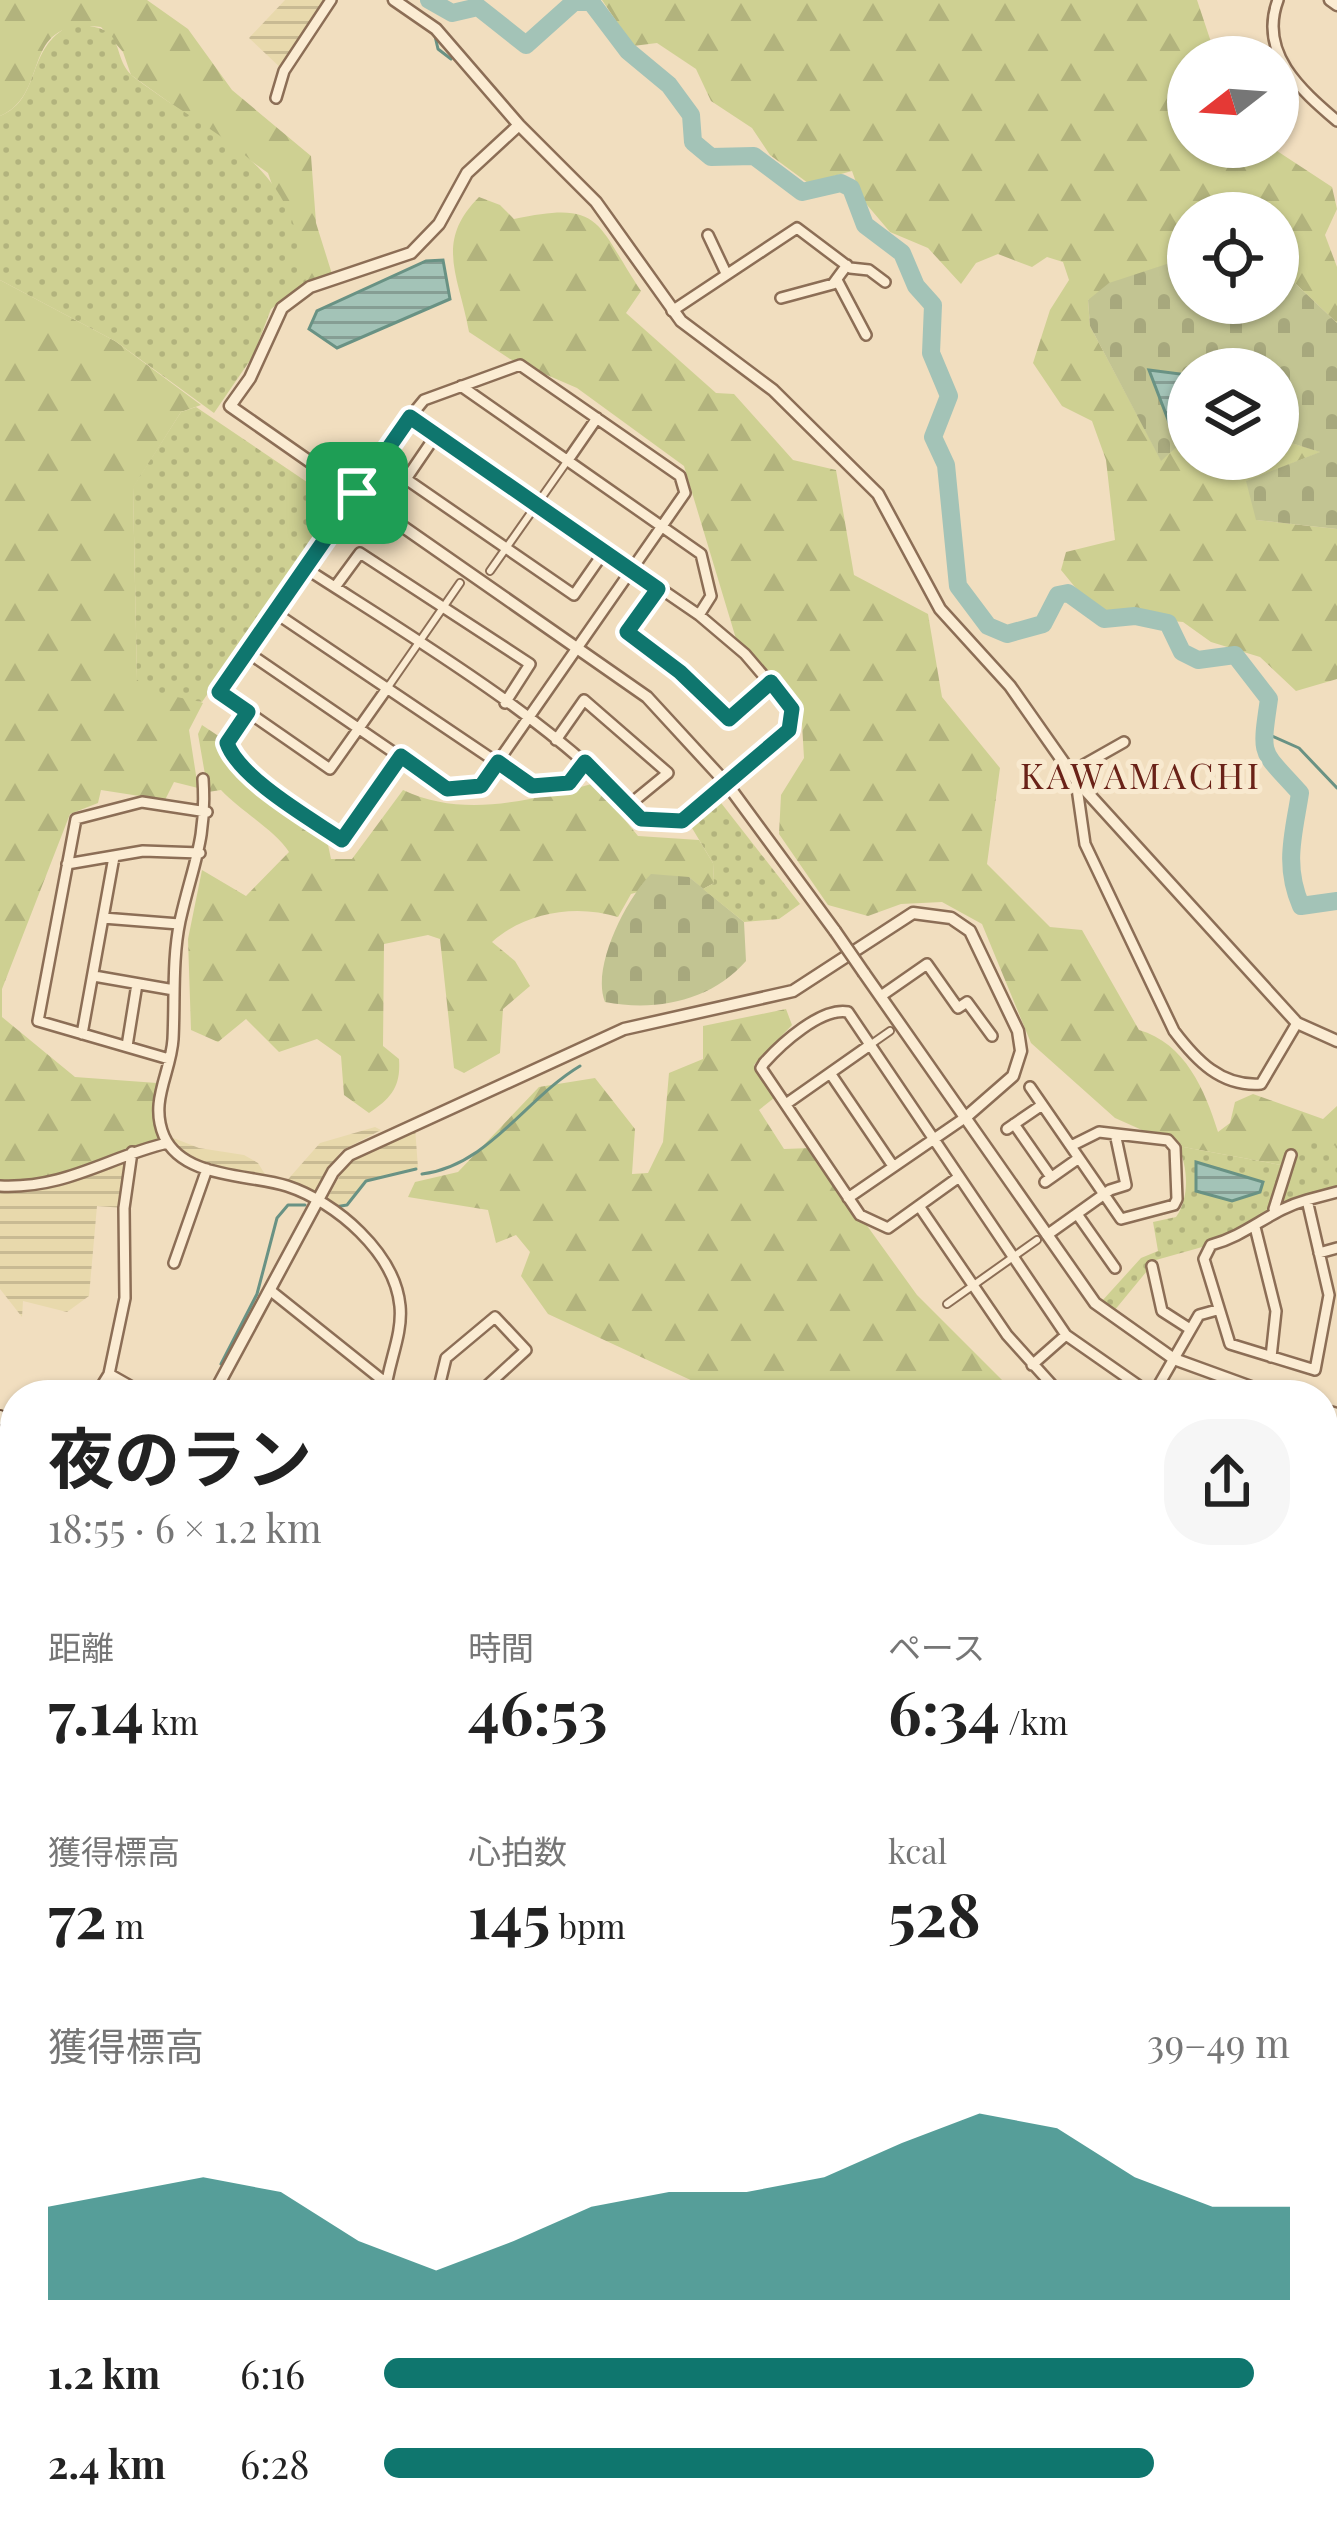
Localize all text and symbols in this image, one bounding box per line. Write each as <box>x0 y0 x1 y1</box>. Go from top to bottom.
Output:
north arrow <box>1167 36 1299 168</box>
map controls <box>1167 36 1299 480</box>
button: locate <box>1167 192 1299 324</box>
button: layers <box>1167 348 1299 480</box>
pin <box>306 442 408 544</box>
icon: arrive <box>324 460 390 526</box>
district label: KAWAMACHI <box>1020 750 1262 798</box>
text: 夜のラン <box>48 1412 312 1500</box>
button: share <box>1164 1419 1290 1545</box>
text: 18:55 · 6 × 1.2 km <box>48 1501 322 1553</box>
text: 距離 <box>48 1624 114 1668</box>
text: 時間 <box>468 1624 534 1668</box>
text: ペース <box>888 1624 985 1668</box>
text: 7.14 <box>48 1670 144 1750</box>
text: 46:53 <box>468 1670 608 1750</box>
text: 6:34 <box>888 1670 1000 1750</box>
text: km <box>144 1699 199 1743</box>
text: /km <box>1000 1699 1068 1743</box>
text: 獲得標高 <box>48 1828 180 1872</box>
text: 心拍数 <box>468 1828 567 1872</box>
text: kcal <box>888 1828 947 1872</box>
text: 528 <box>888 1872 981 1952</box>
text: 72 <box>48 1874 107 1954</box>
text: 145 <box>468 1874 550 1954</box>
text: m <box>107 1903 144 1947</box>
text: bpm <box>550 1903 625 1947</box>
text: 39–49 m <box>1147 2016 1290 2068</box>
text: 獲得標高 <box>48 2019 204 2071</box>
text: 1.2 km <box>48 2347 160 2399</box>
text: 6:16 <box>240 2347 305 2399</box>
text: 2.4 km <box>48 2437 166 2489</box>
text: 6:28 <box>240 2437 310 2489</box>

